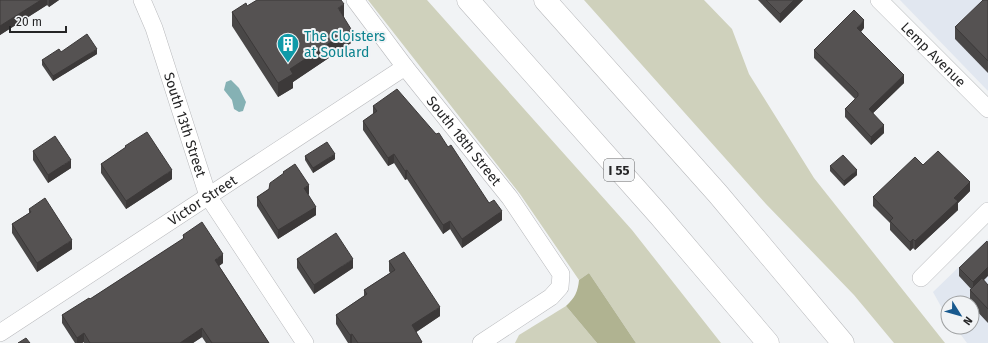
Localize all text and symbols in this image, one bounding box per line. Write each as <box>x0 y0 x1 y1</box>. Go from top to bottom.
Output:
scale bar <box>10 8 66 34</box>
text: 20 m <box>16 15 42 29</box>
street label: Lemp Avenue <box>897 19 969 91</box>
place label: The Cloisters at Soulard <box>304 28 386 61</box>
building icon: The Cloisters at Soulard <box>275 31 301 64</box>
street label: South 13th Street <box>160 70 210 180</box>
street label: South 18th Street <box>423 93 505 190</box>
road number: I 55 <box>604 159 634 181</box>
street label: Victor Street <box>165 171 241 229</box>
north arrow <box>940 295 980 335</box>
text: N <box>960 314 975 328</box>

